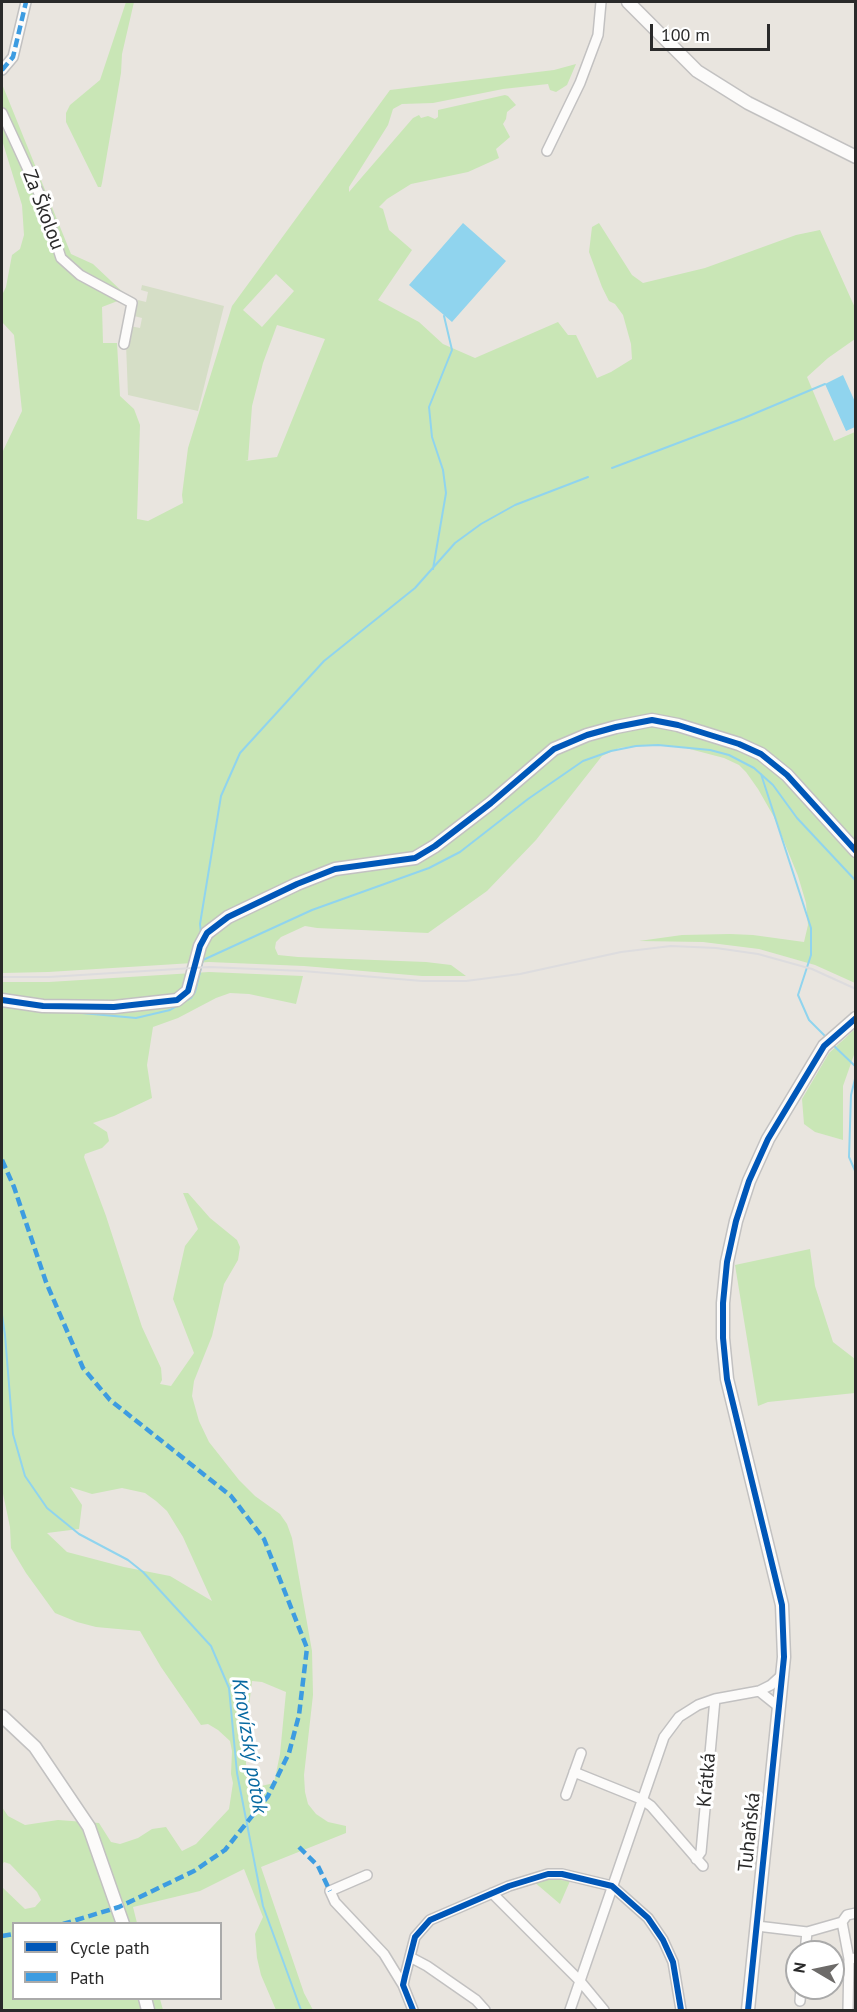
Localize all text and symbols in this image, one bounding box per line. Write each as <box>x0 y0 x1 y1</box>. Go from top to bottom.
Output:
scale bar <box>653 12 773 50</box>
text: 100 m <box>661 23 710 46</box>
street label: Za Školou <box>17 167 69 253</box>
water label: Knovízský potok <box>226 1677 272 1815</box>
street label: Krátká <box>693 1752 721 1808</box>
street label: Tuhaňská <box>734 1791 766 1873</box>
legend <box>12 1922 222 2000</box>
text: Cycle path <box>70 1936 150 1959</box>
north arrow <box>785 1940 845 2000</box>
text: N <box>788 1961 810 1974</box>
text: Path <box>70 1966 104 1989</box>

